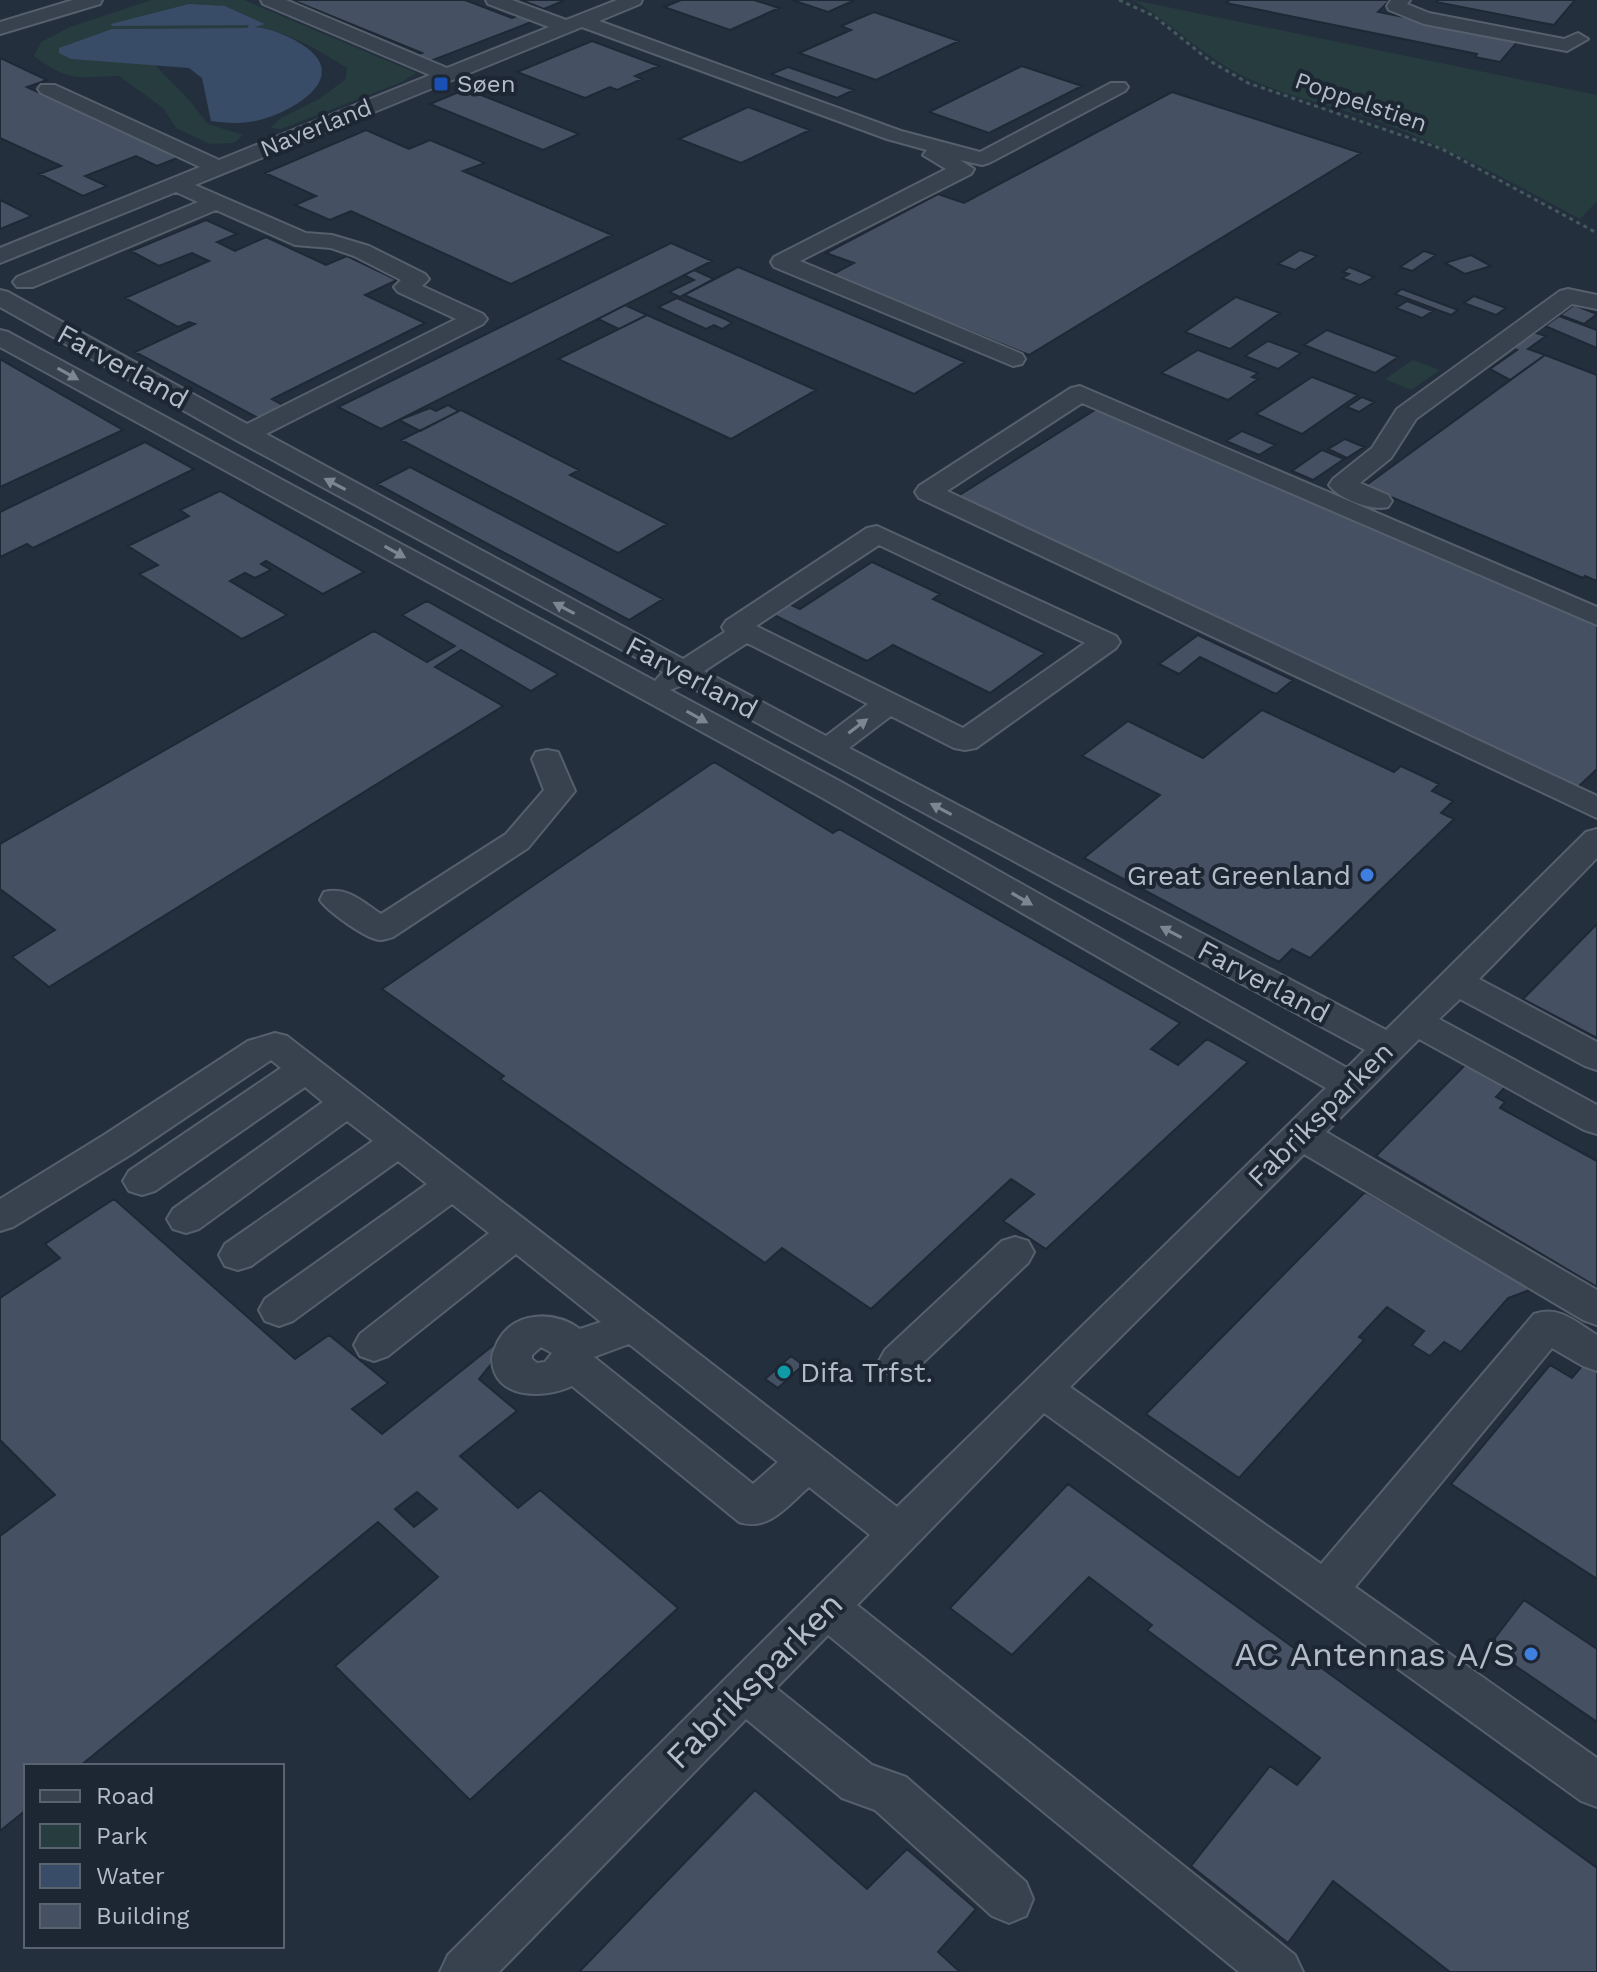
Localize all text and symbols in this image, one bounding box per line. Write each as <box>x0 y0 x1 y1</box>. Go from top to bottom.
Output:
street label: Poppelstien <box>1291 66 1431 138</box>
place label: Søen <box>457 70 516 98</box>
marker: Søen <box>432 75 450 93</box>
street label: Naverland <box>256 93 376 163</box>
street label: Farverland <box>52 317 194 416</box>
one-way arrow <box>57 367 80 381</box>
one-way arrow <box>324 477 346 491</box>
one-way arrow <box>384 545 406 559</box>
one-way arrow <box>552 601 575 614</box>
street label: Farverland <box>620 629 763 726</box>
one-way arrow <box>686 710 708 724</box>
one-way arrow <box>848 719 869 735</box>
one-way arrow <box>930 803 952 817</box>
place label: Great Greenland <box>1127 859 1351 892</box>
marker: Great Greenland <box>1358 866 1376 884</box>
one-way arrow <box>1010 892 1033 906</box>
one-way arrow <box>1159 925 1182 938</box>
street label: Farverland <box>1192 933 1335 1030</box>
street label: Fabriksparken <box>1241 1035 1400 1194</box>
place label: Difa Trfst. <box>800 1356 933 1389</box>
marker: Difa Trfst. <box>775 1363 793 1381</box>
street label: Fabriksparken <box>657 1583 851 1777</box>
place label: AC Antennas A/S <box>1234 1634 1515 1674</box>
marker: AC Antennas A/S <box>1522 1645 1540 1663</box>
legend <box>24 1764 284 1948</box>
text: Road <box>96 1782 155 1810</box>
text: Park <box>96 1822 148 1850</box>
text: Water <box>96 1862 165 1890</box>
text: Building <box>96 1902 189 1930</box>

